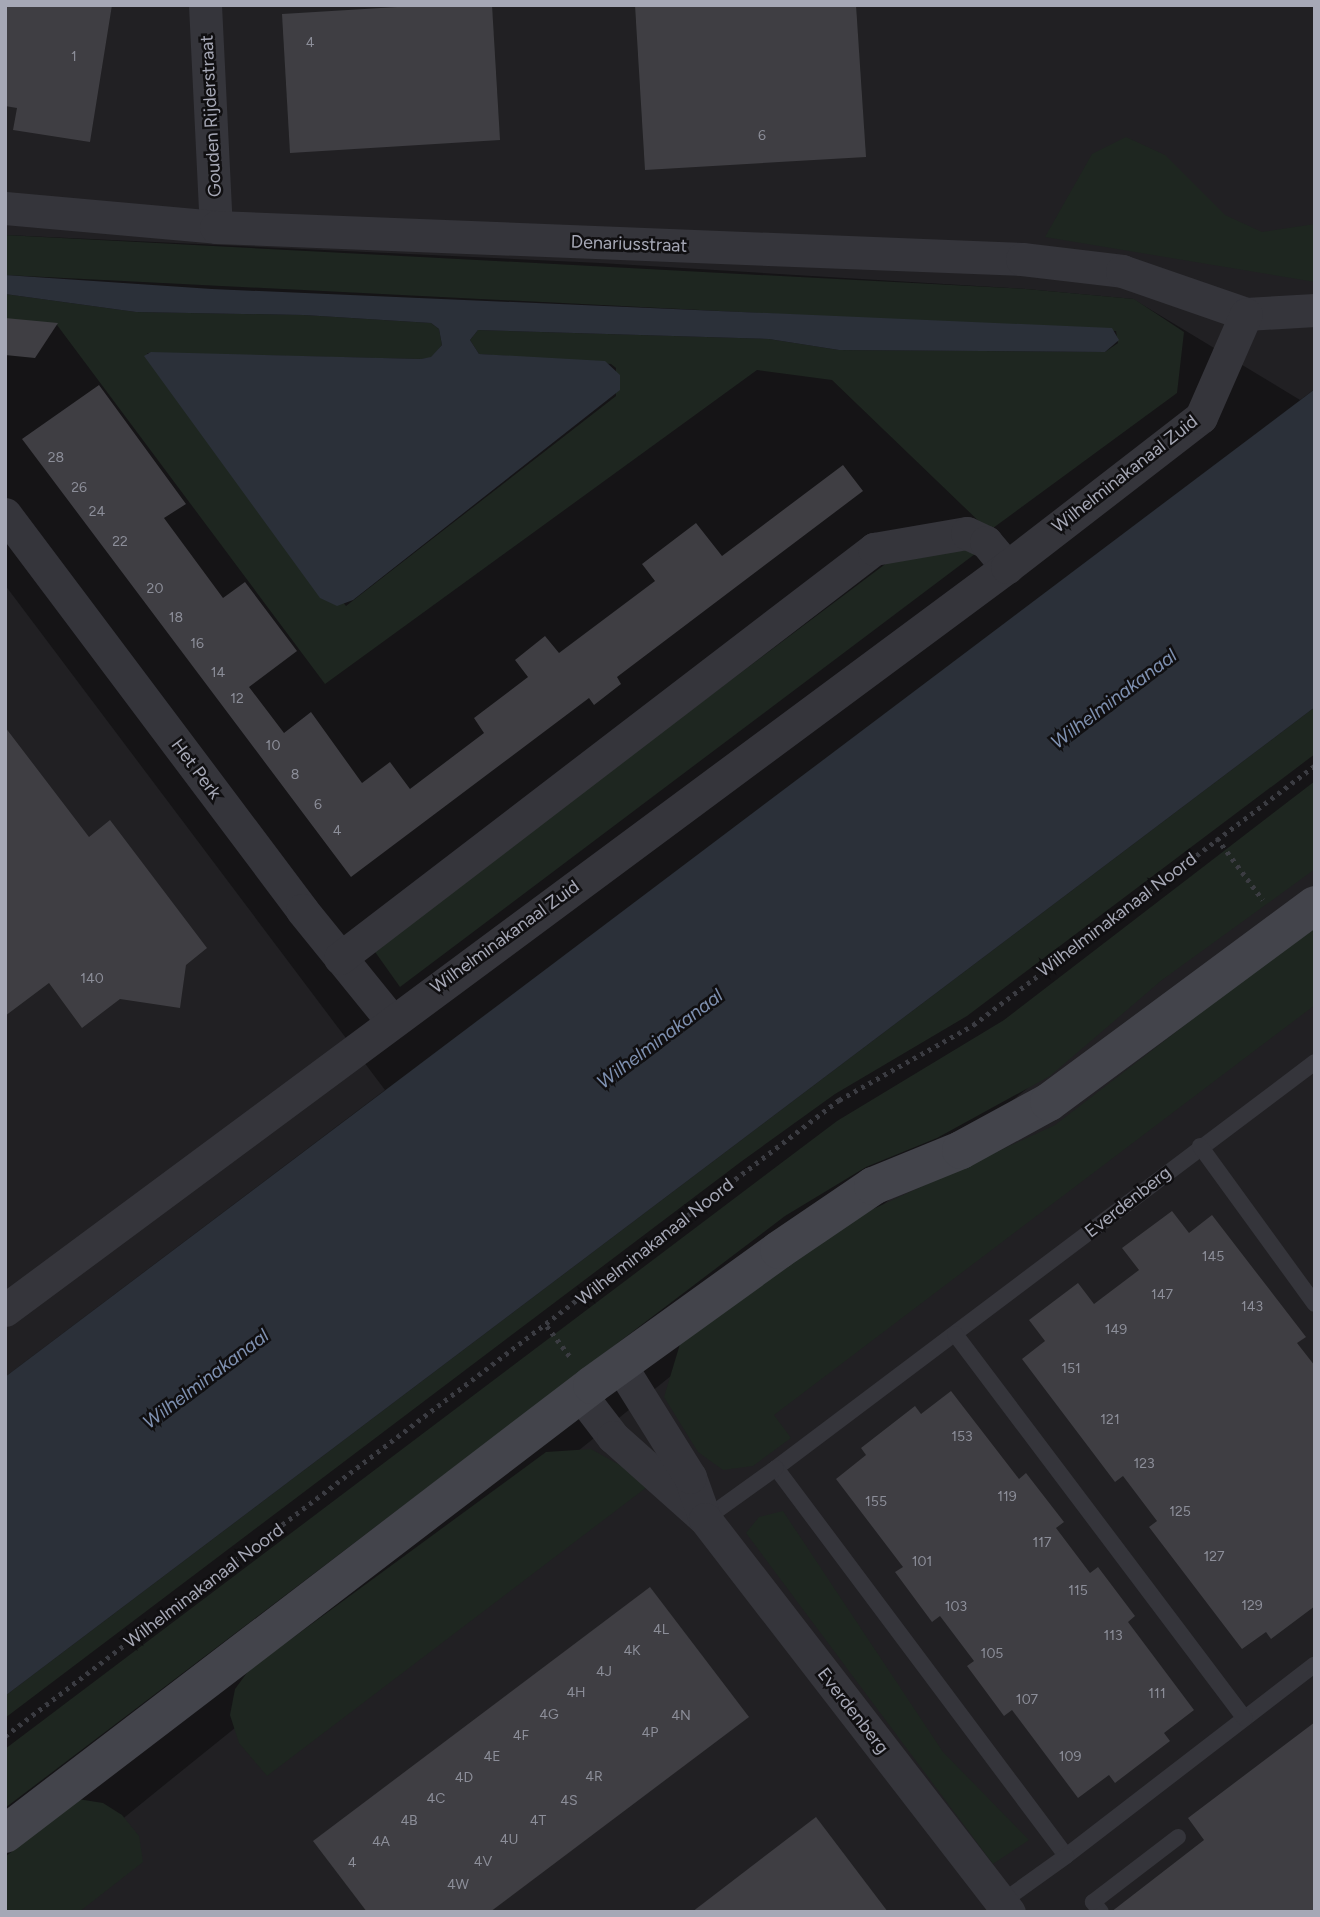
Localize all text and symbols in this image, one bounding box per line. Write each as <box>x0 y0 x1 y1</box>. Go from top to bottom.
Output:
street label: Gouden Rijderstraat <box>196 34 226 198</box>
house number: 4 <box>306 35 314 51</box>
house number: 1 <box>71 49 77 65</box>
house number: 6 <box>758 128 766 144</box>
street label: Denariusstraat <box>570 231 688 257</box>
street label: Wilhelminakanaal Zuid <box>1048 410 1202 538</box>
house number: 28 <box>48 450 64 466</box>
house number: 26 <box>71 480 87 496</box>
house number: 24 <box>89 504 105 520</box>
house number: 22 <box>112 534 128 550</box>
house number: 20 <box>147 581 163 597</box>
house number: 18 <box>169 610 183 626</box>
house number: 16 <box>190 636 204 652</box>
water label: Wilhelminakanaal <box>1047 644 1181 754</box>
house number: 14 <box>211 665 225 681</box>
house number: 12 <box>230 691 244 707</box>
street label: Het Perk <box>166 735 226 803</box>
house number: 10 <box>266 738 280 754</box>
house number: 8 <box>291 767 299 783</box>
house number: 6 <box>314 797 322 813</box>
house number: 4 <box>333 823 341 839</box>
street label: Wilhelminakanaal Noord <box>1033 848 1201 982</box>
street label: Wilhelminakanaal Zuid <box>426 876 584 998</box>
house number: 140 <box>80 971 104 987</box>
water label: Wilhelminakanaal <box>593 984 727 1094</box>
street label: Everdenberg <box>1081 1162 1175 1242</box>
street label: Wilhelminakanaal Noord <box>572 1174 738 1310</box>
house number: 145 <box>1202 1249 1224 1265</box>
house number: 147 <box>1151 1287 1173 1303</box>
house number: 143 <box>1241 1299 1263 1315</box>
house number: 149 <box>1105 1322 1127 1338</box>
water label: Wilhelminakanaal <box>139 1324 273 1434</box>
house number: 151 <box>1061 1361 1081 1377</box>
house number: 121 <box>1100 1412 1120 1428</box>
house number: 153 <box>951 1429 973 1445</box>
house number: 123 <box>1133 1456 1155 1472</box>
house number: 119 <box>997 1489 1017 1505</box>
house number: 155 <box>865 1494 887 1510</box>
house number: 125 <box>1169 1504 1191 1520</box>
street label: Wilhelminakanaal Noord <box>120 1519 288 1653</box>
house number: 117 <box>1032 1535 1052 1551</box>
house number: 127 <box>1203 1549 1225 1565</box>
house number: 101 <box>912 1554 932 1570</box>
house number: 115 <box>1068 1583 1088 1599</box>
house number: 129 <box>1241 1598 1263 1614</box>
house number: 103 <box>945 1599 967 1615</box>
house number: 4L <box>653 1622 669 1638</box>
house number: 113 <box>1103 1628 1123 1644</box>
house number: 4K <box>623 1643 641 1659</box>
house number: 105 <box>981 1646 1003 1662</box>
house number: 4J <box>596 1664 612 1680</box>
street label: Everdenberg <box>813 1664 893 1758</box>
house number: 4H <box>566 1685 586 1701</box>
house number: 111 <box>1148 1686 1166 1702</box>
house number: 107 <box>1016 1692 1038 1708</box>
house number: 4G <box>539 1707 559 1723</box>
house number: 4N <box>671 1708 691 1724</box>
house number: 4P <box>642 1725 658 1741</box>
house number: 4F <box>513 1728 529 1744</box>
house number: 4E <box>484 1749 500 1765</box>
house number: 109 <box>1059 1749 1081 1765</box>
house number: 4R <box>585 1769 603 1785</box>
house number: 4D <box>455 1770 473 1786</box>
house number: 4C <box>427 1791 445 1807</box>
house number: 4S <box>560 1793 578 1809</box>
house number: 4B <box>400 1813 418 1829</box>
house number: 4T <box>530 1813 546 1829</box>
house number: 4U <box>500 1832 518 1848</box>
house number: 4A <box>372 1834 390 1850</box>
house number: 4V <box>474 1854 492 1870</box>
house number: 4 <box>348 1855 356 1871</box>
house number: 4W <box>447 1877 469 1893</box>

